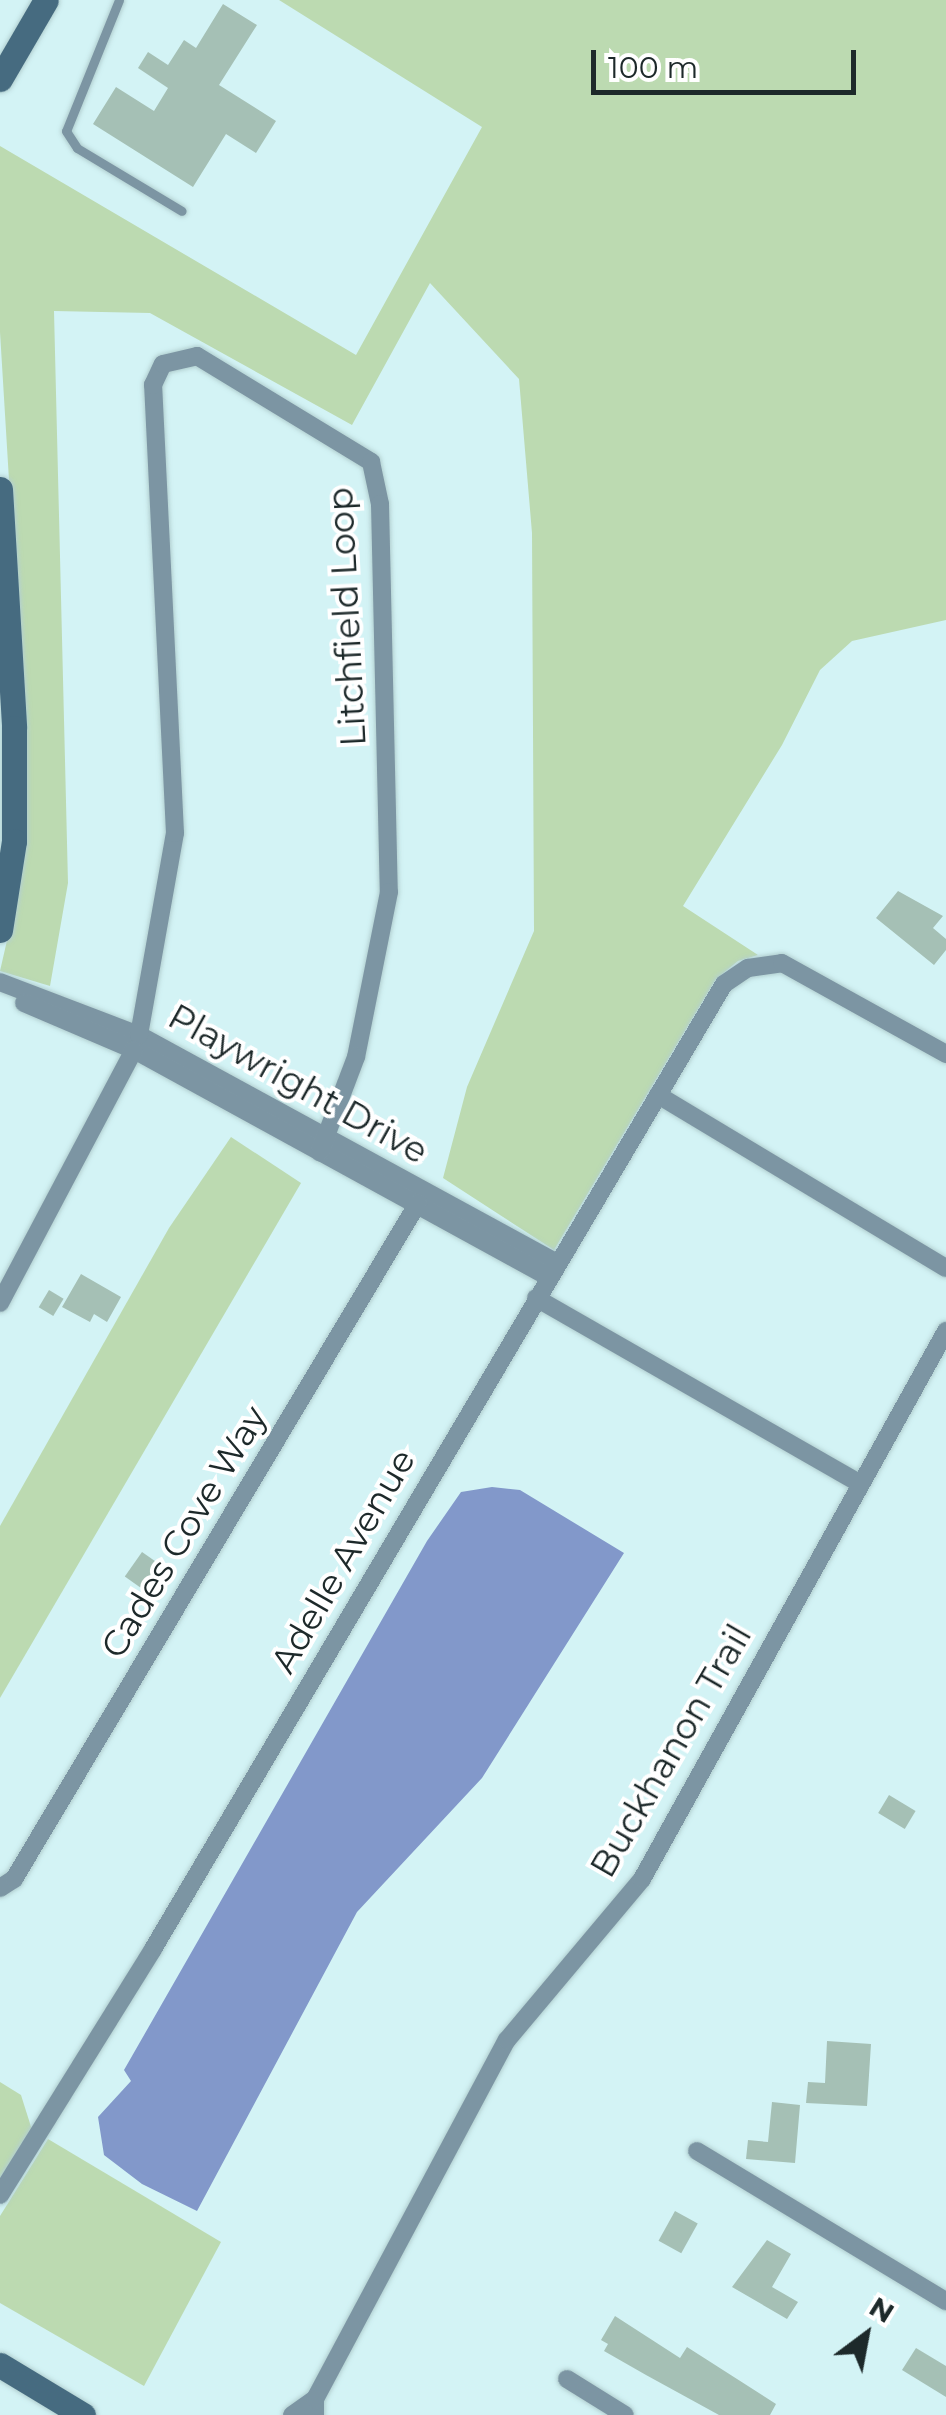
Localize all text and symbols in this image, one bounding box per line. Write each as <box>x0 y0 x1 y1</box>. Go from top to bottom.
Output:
scale bar <box>596 30 861 92</box>
text: 100 m <box>608 49 698 86</box>
street label: Litchfield Loop <box>319 487 375 747</box>
street label: Playwright Drive <box>161 995 435 1173</box>
street label: Cades Cove Way <box>92 1398 276 1666</box>
street label: Adelle Avenue <box>262 1442 424 1680</box>
street label: Buckhanon Trail <box>582 1617 760 1885</box>
north arrow <box>816 2285 916 2385</box>
text: N <box>863 2289 900 2330</box>

